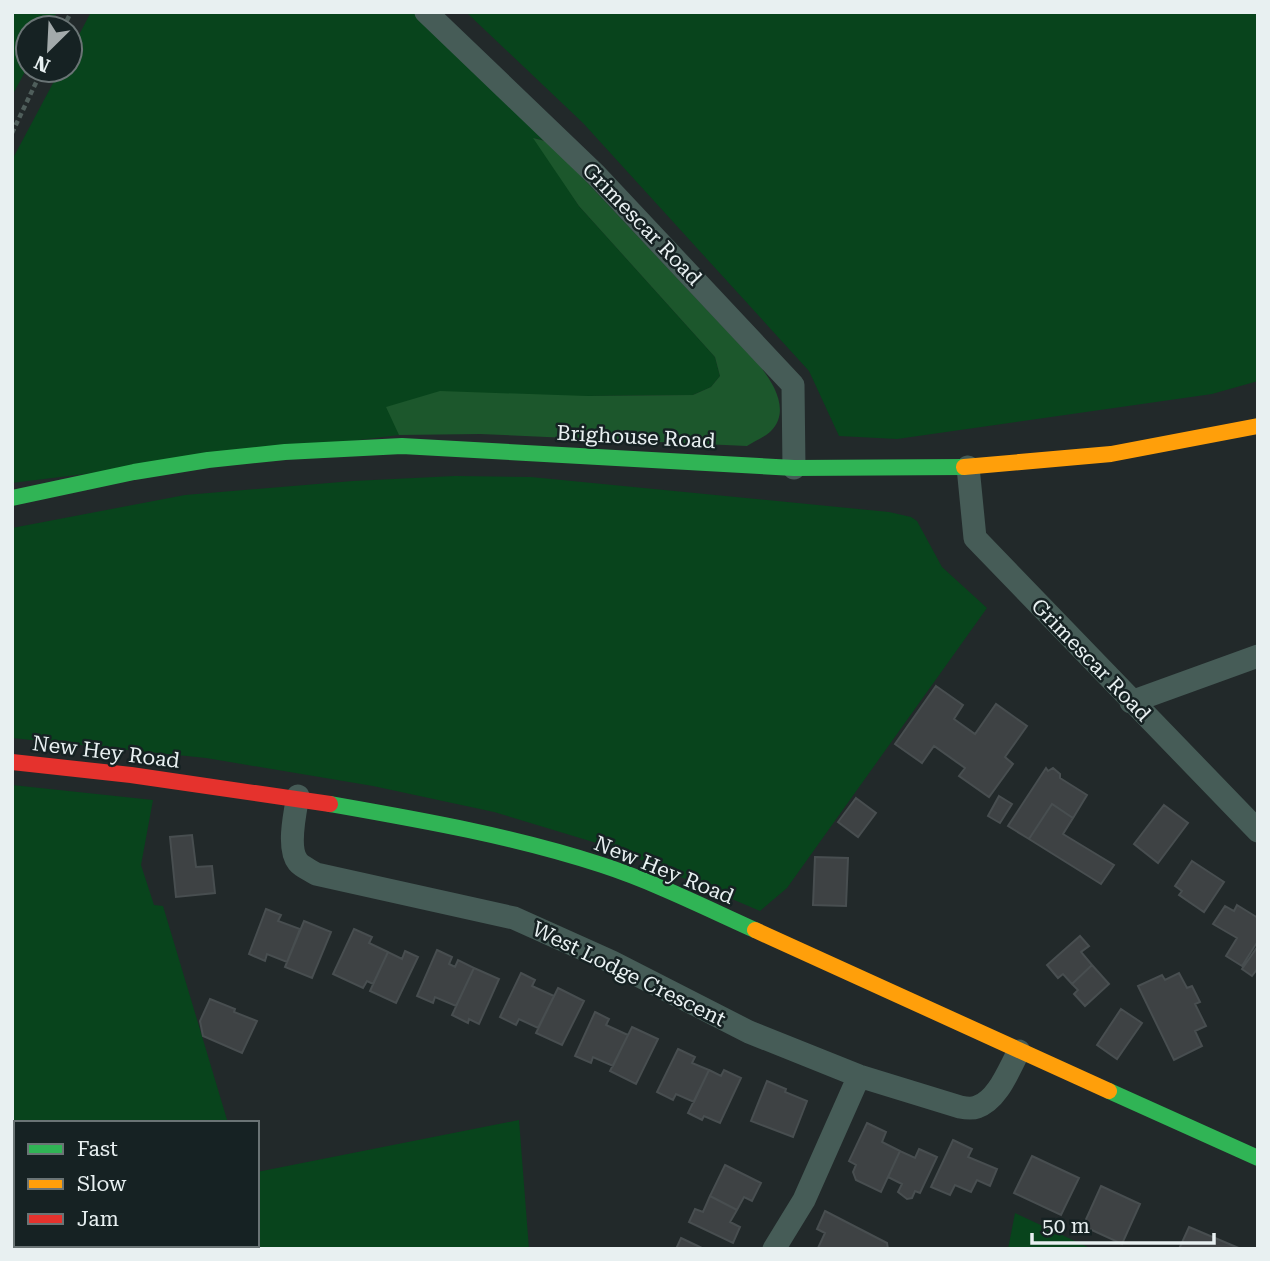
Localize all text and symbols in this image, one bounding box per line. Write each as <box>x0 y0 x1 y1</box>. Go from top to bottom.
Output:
north arrow <box>14 14 84 84</box>
text: N <box>31 50 54 78</box>
street label: Grimescar Road <box>577 158 707 291</box>
street label: Brighouse Road <box>556 421 717 453</box>
street label: Grimescar Road <box>1026 594 1156 727</box>
street label: New Hey Road <box>31 731 182 773</box>
street label: New Hey Road <box>591 831 738 909</box>
street label: West Lodge Crescent <box>528 917 730 1031</box>
legend <box>14 1121 259 1247</box>
text: Fast <box>77 1137 118 1161</box>
text: Slow <box>77 1172 127 1196</box>
scale bar <box>1032 1202 1214 1246</box>
text: Jam <box>77 1207 119 1231</box>
text: 50 m <box>1042 1214 1090 1238</box>

